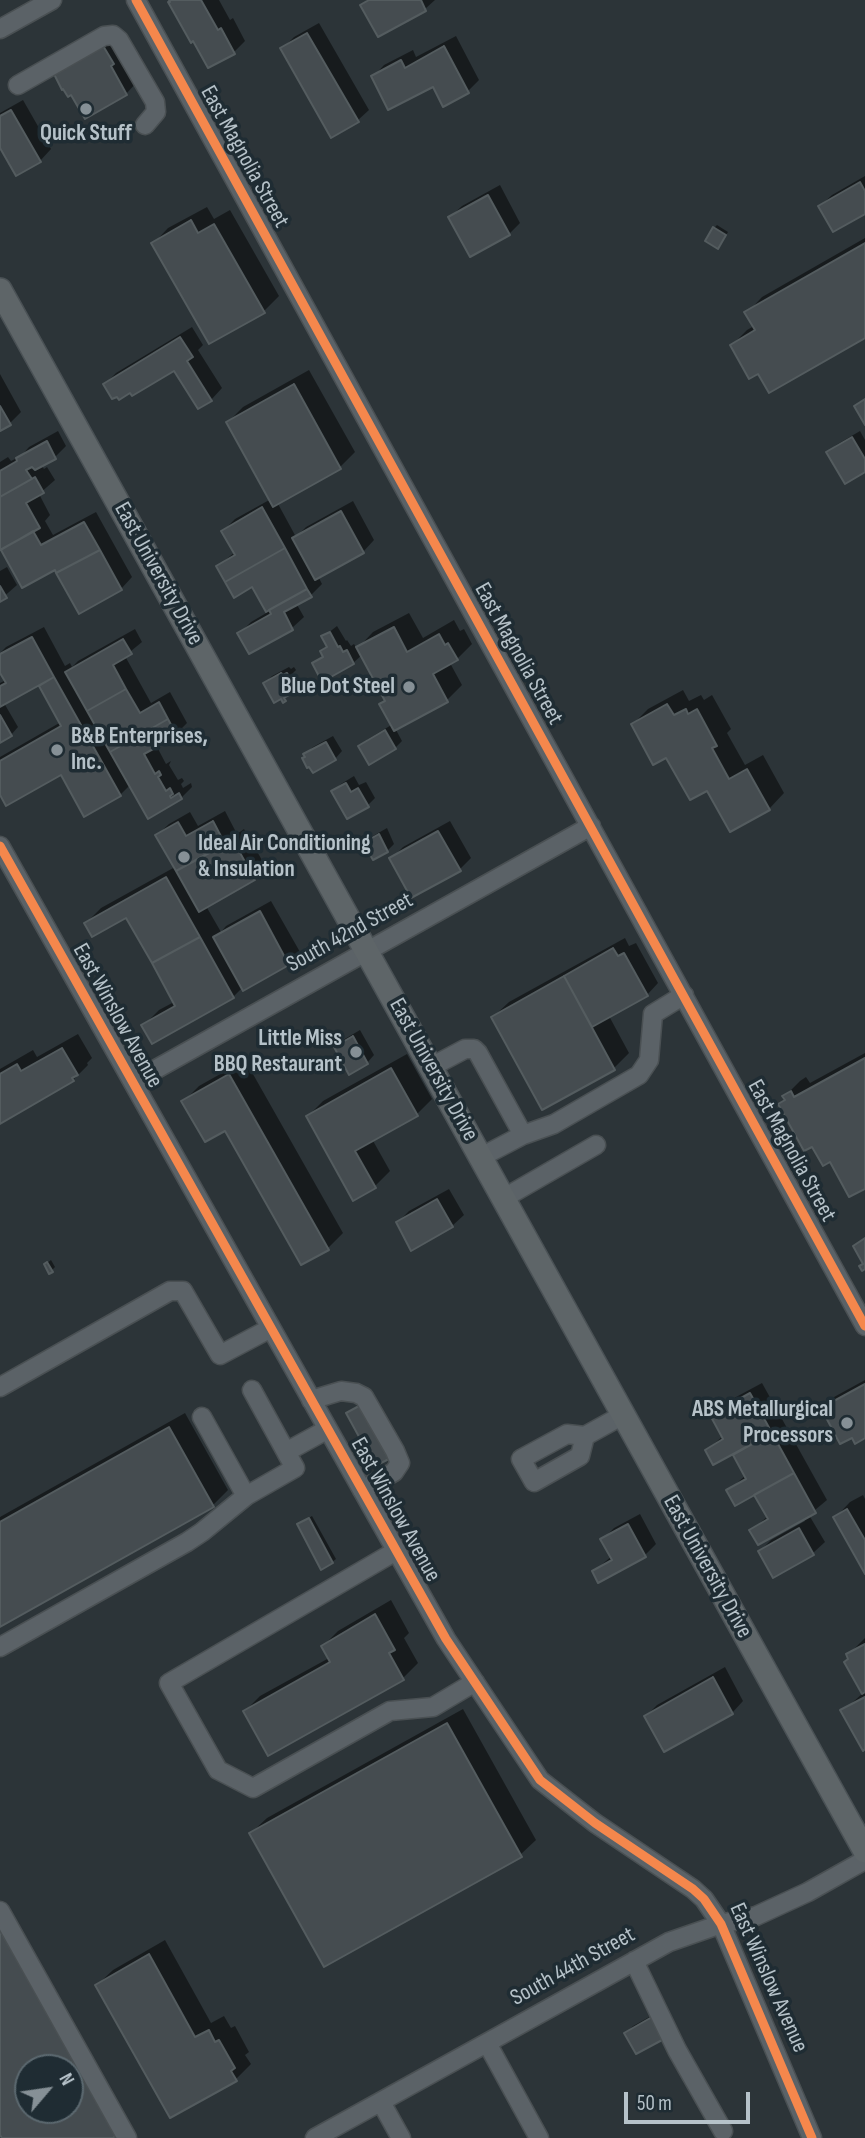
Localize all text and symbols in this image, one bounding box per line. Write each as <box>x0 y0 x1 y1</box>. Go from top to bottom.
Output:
street label: East Magnolia Street <box>194 81 294 233</box>
marker: Quick Stuff <box>78 101 94 117</box>
place label: Quick Stuff <box>40 120 132 148</box>
street label: East University Drive <box>107 498 209 650</box>
street label: East Magnolia Street <box>468 578 568 730</box>
place label: Blue Dot Steel <box>281 673 395 701</box>
marker: Blue Dot Steel <box>401 679 417 695</box>
place label: B&B Enterprises, Inc. <box>71 723 208 777</box>
marker: B&B Enterprises, Inc. <box>49 742 65 758</box>
place label: Ideal Air Conditioning & Insulation <box>198 830 371 884</box>
marker: Ideal Air Conditioning & Insulation <box>176 849 192 865</box>
street label: South 42nd Street <box>282 887 418 979</box>
street label: East Winslow Avenue <box>66 939 168 1093</box>
street label: East University Drive <box>382 994 484 1146</box>
place label: Little Miss BBQ Restaurant <box>214 1025 342 1079</box>
marker: Little Miss BBQ Restaurant <box>348 1044 364 1060</box>
street label: East Magnolia Street <box>741 1075 841 1227</box>
place label: ABS Metallurgical Processors <box>692 1396 833 1450</box>
marker: ABS Metallurgical Processors <box>839 1415 855 1431</box>
street label: East Winslow Avenue <box>344 1433 446 1587</box>
street label: East University Drive <box>656 1491 758 1643</box>
street label: East Winslow Avenue <box>723 1899 813 2057</box>
street label: South 44th Street <box>506 1922 640 2012</box>
north arrow <box>14 2054 84 2124</box>
text: N <box>54 2070 79 2090</box>
scale bar <box>627 2078 753 2122</box>
text: 50 m <box>637 2091 672 2116</box>

